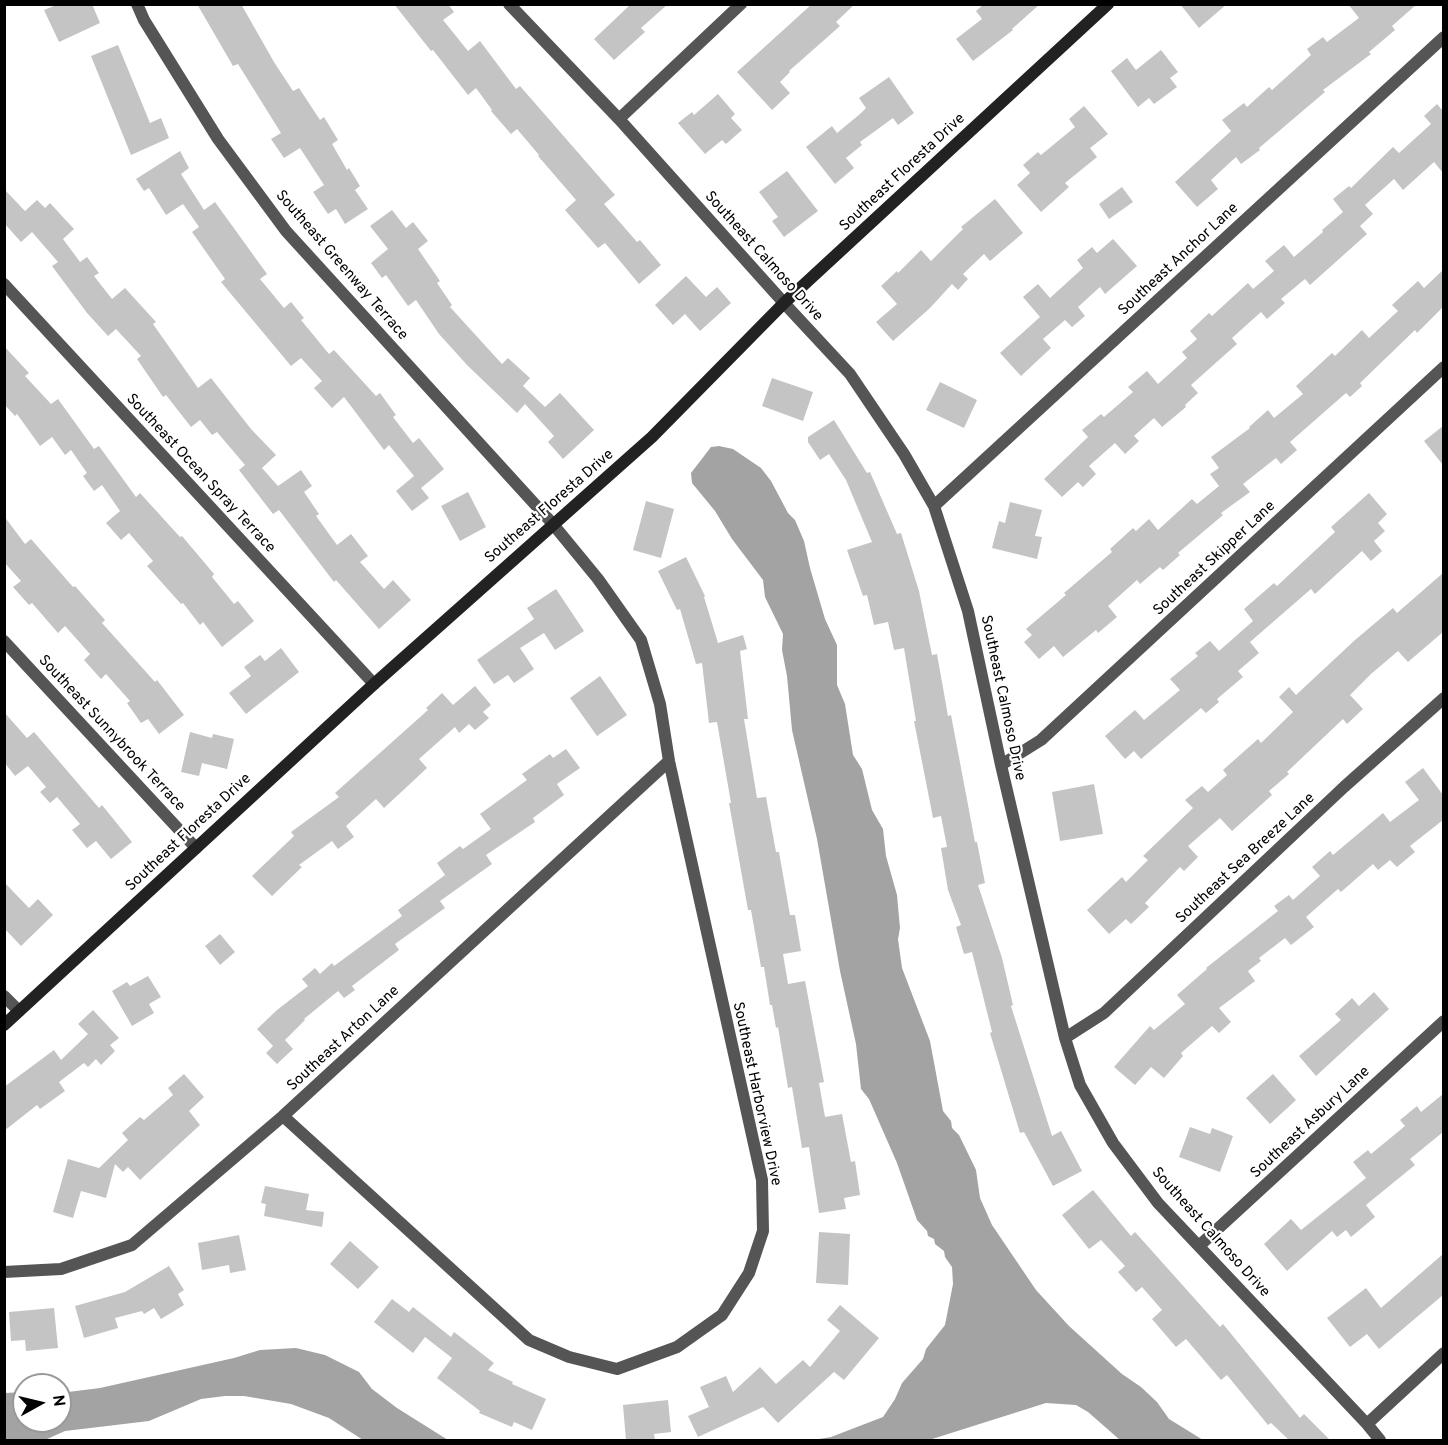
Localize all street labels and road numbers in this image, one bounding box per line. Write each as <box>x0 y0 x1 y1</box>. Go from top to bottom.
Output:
street label: Southeast Floresta Drive <box>837 110 969 236</box>
street label: Southeast Greenway Terrace <box>271 187 411 345</box>
street label: Southeast Calmoso Drive <box>700 188 826 326</box>
street label: Southeast Anchor Lane <box>1115 200 1243 320</box>
street label: Southeast Ocean Spray Terrace <box>121 391 279 557</box>
street label: Southeast Floresta Drive <box>482 446 618 568</box>
street label: Southeast Skipper Lane <box>1150 498 1280 620</box>
street label: Southeast Calmoso Drive <box>976 614 1028 782</box>
street label: Southeast Sunnybrook Terrace <box>34 652 188 816</box>
street label: Southeast Floresta Drive <box>123 770 255 896</box>
street label: Southeast Sea Breeze Lane <box>1173 790 1319 928</box>
street label: Southeast Arton Lane <box>284 982 404 1096</box>
street label: Southeast Harborview Drive <box>728 1000 784 1188</box>
street label: Southeast Asbury Lane <box>1248 1063 1374 1183</box>
street label: Southeast Calmoso Drive <box>1147 1164 1273 1302</box>

